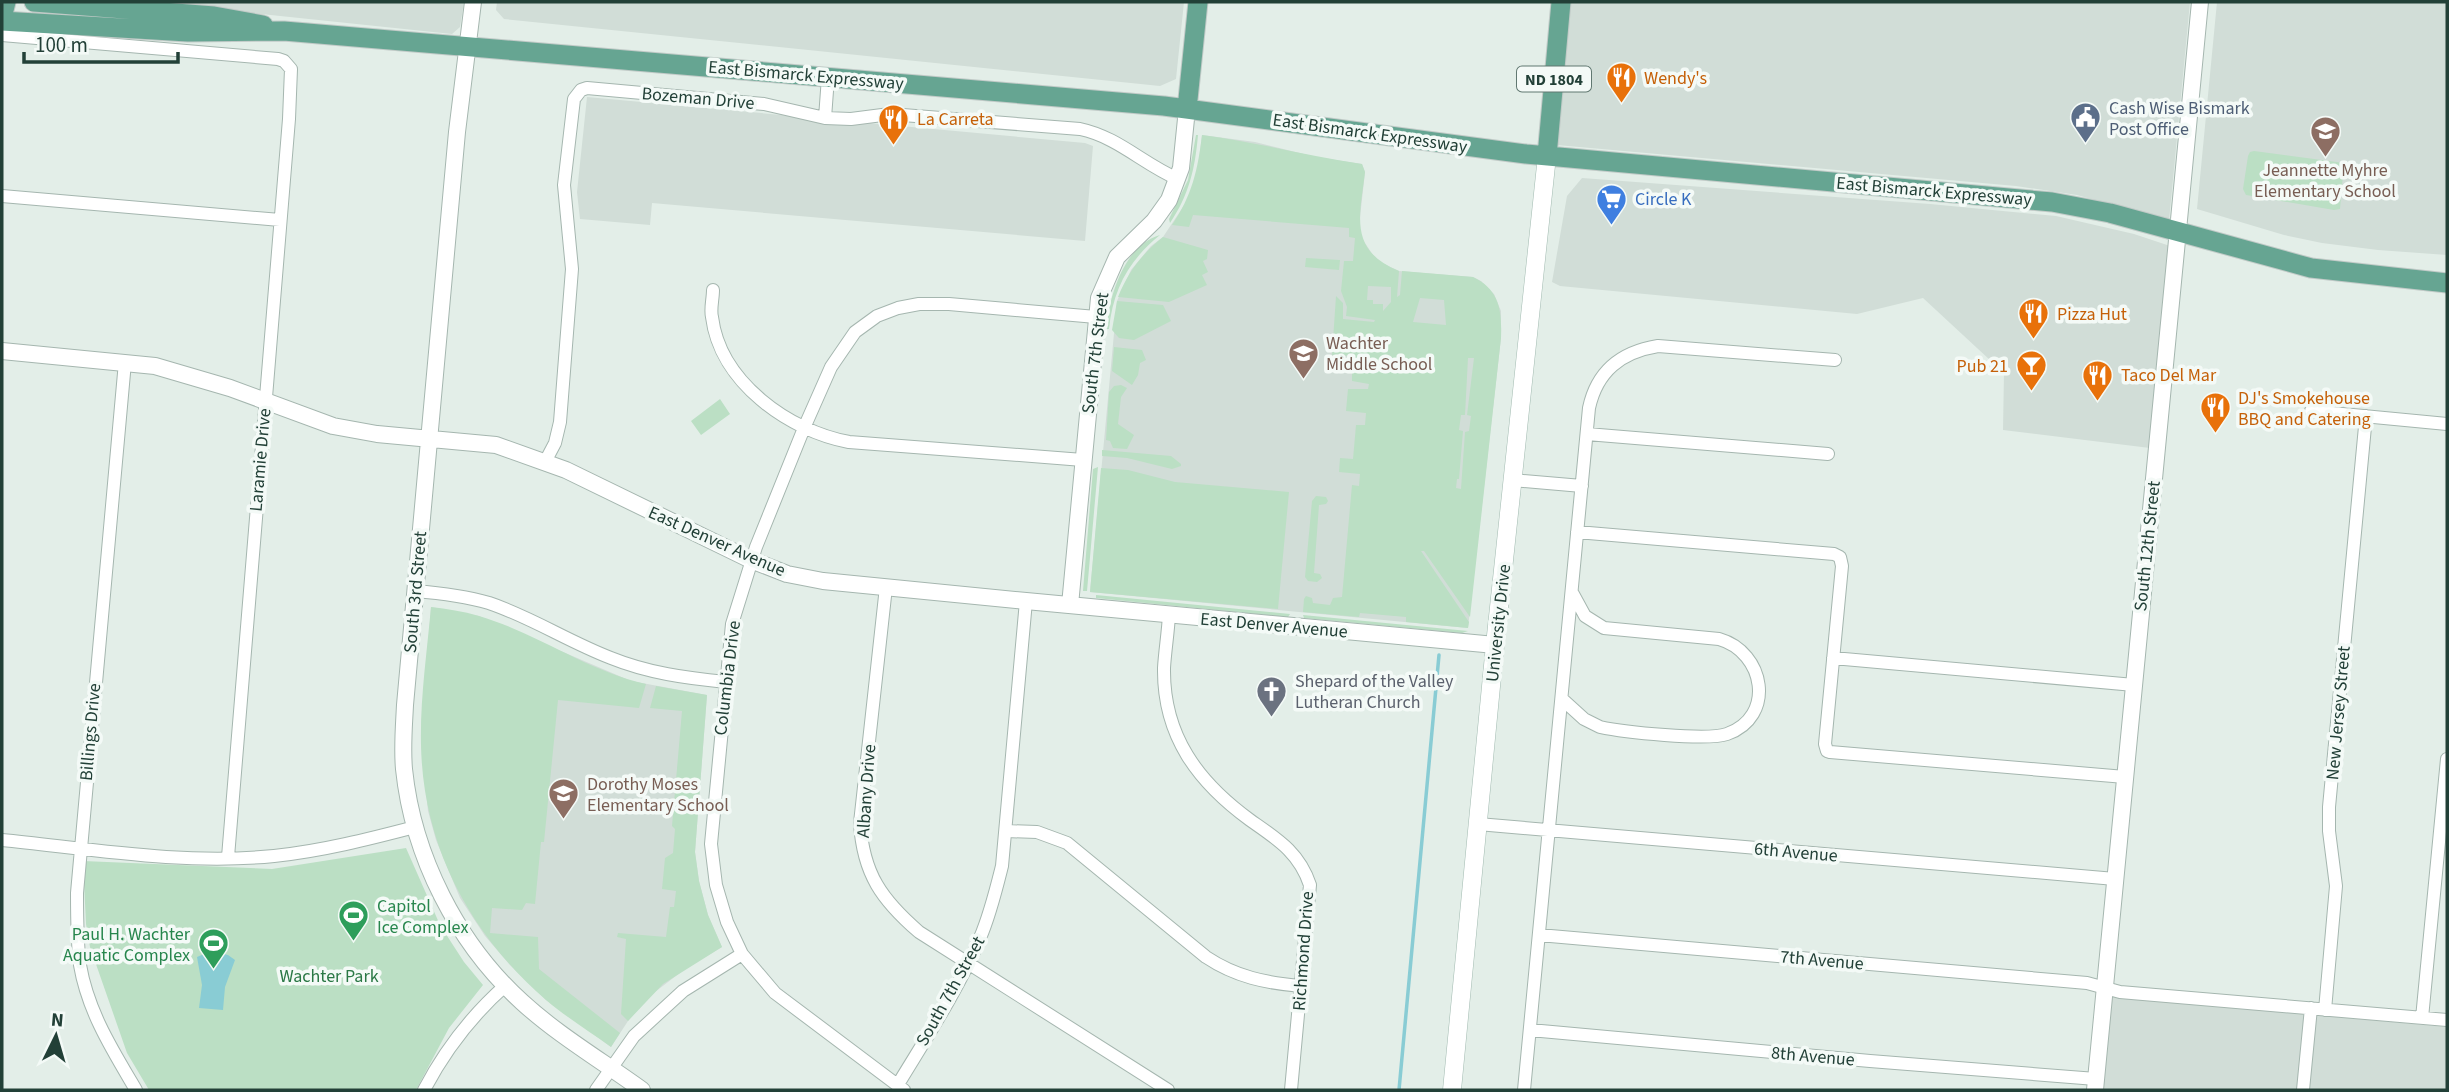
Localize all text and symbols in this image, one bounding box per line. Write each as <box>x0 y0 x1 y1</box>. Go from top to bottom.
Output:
scale bar <box>24 21 178 65</box>
text: 100 m <box>35 30 88 60</box>
street label: East Bismarck Expressway <box>707 55 905 97</box>
restaurant icon: Wendy's <box>1604 61 1638 105</box>
road number: ND 1804 <box>1517 66 1591 92</box>
place label: Wendy's <box>1644 66 1707 91</box>
street label: Bozeman Drive <box>641 81 755 116</box>
place label: Cash Wise Bismark Post Office <box>2109 96 2250 142</box>
public building icon: Cash Wise Bismark Post Office <box>2069 101 2103 145</box>
restaurant icon: La Carreta <box>877 102 911 146</box>
place label: La Carreta <box>917 107 994 132</box>
street label: East Bismarck Expressway <box>1271 107 1469 160</box>
school or university icon: Jeannette Myhre Elementary School <box>2308 115 2342 159</box>
place label: Jeannette Myhre Elementary School <box>2254 158 2396 204</box>
street label: East Bismarck Expressway <box>1835 171 2033 213</box>
supermarket icon: Circle K <box>1595 182 1629 226</box>
place label: Circle K <box>1635 187 1692 212</box>
street label: South 7th Street <box>1076 291 1115 415</box>
restaurant icon: Pizza Hut <box>2017 297 2051 341</box>
place label: Pizza Hut <box>2057 302 2127 327</box>
place label: Wachter Middle School <box>1326 331 1432 377</box>
school or university icon: Wachter Middle School <box>1286 336 1320 380</box>
bar icon: Pub 21 <box>2014 349 2048 393</box>
place label: Pub 21 <box>1957 354 2008 379</box>
restaurant icon: Taco Del Mar <box>2081 358 2115 402</box>
place label: Taco Del Mar <box>2121 363 2217 388</box>
place label: DJ's Smokehouse BBQ and Catering <box>2238 386 2371 432</box>
restaurant icon: DJ's Smokehouse BBQ and Catering <box>2198 391 2232 435</box>
street label: Laramie Drive <box>244 407 277 513</box>
street label: South 12th Street <box>2128 480 2167 613</box>
street label: East Denver Avenue <box>644 500 789 583</box>
street label: South 3rd Street <box>398 530 433 654</box>
street label: University Drive <box>1480 563 1517 683</box>
street label: East Denver Avenue <box>1199 607 1349 644</box>
street label: Columbia Drive <box>708 619 747 737</box>
street label: New Jersey Street <box>2320 645 2357 781</box>
place label: Shepard of the Valley Lutheran Church <box>1295 669 1454 715</box>
church icon: Shepard of the Valley Lutheran Church <box>1255 674 1289 718</box>
street label: Billings Drive <box>74 682 107 782</box>
street label: Albany Drive <box>851 743 882 839</box>
place label: Dorothy Moses Elementary School <box>587 772 729 818</box>
school or university icon: Dorothy Moses Elementary School <box>547 777 581 821</box>
street label: 6th Avenue <box>1753 836 1839 869</box>
street label: Richmond Drive <box>1287 890 1320 1012</box>
place label: Capitol Ice Complex <box>377 894 468 940</box>
sports icon: Capitol Ice Complex <box>337 899 371 943</box>
place label: Paul H. Wachter Aquatic Complex <box>63 922 191 968</box>
sports icon: Paul H. Wachter Aquatic Complex <box>196 927 230 971</box>
street label: South 7th Street <box>910 932 991 1051</box>
street label: 7th Avenue <box>1779 944 1865 977</box>
park label: Wachter Park <box>279 964 379 989</box>
north arrow <box>21 1001 91 1071</box>
text: N <box>50 1007 65 1035</box>
street label: 8th Avenue <box>1770 1040 1856 1073</box>

